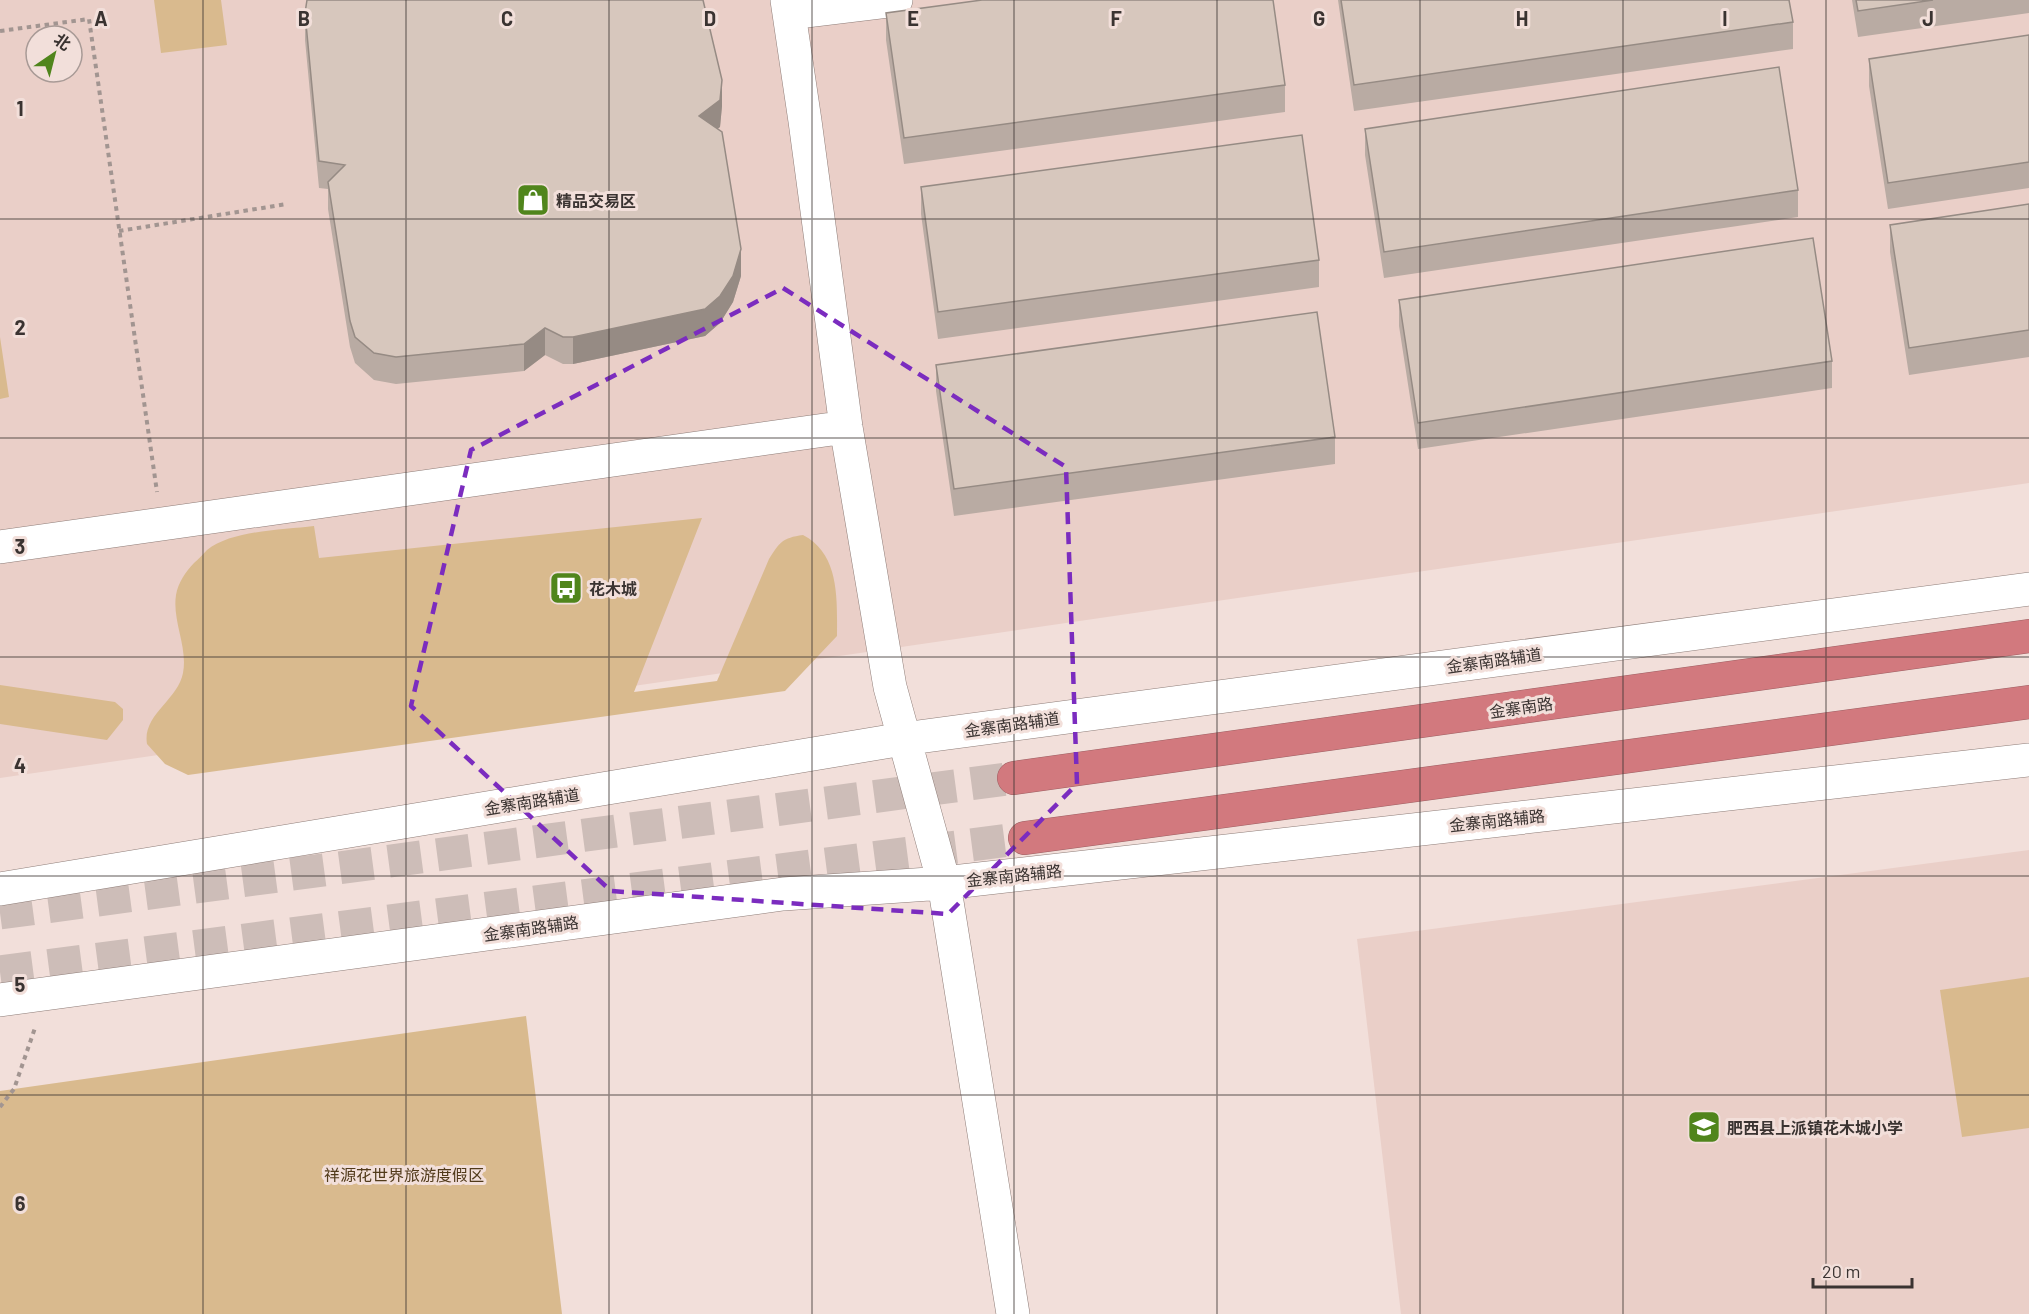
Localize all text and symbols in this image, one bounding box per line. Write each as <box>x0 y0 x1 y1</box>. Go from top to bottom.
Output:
text: A <box>94 6 108 30</box>
text: B <box>298 6 310 30</box>
text: C <box>501 6 513 30</box>
text: D <box>704 6 716 30</box>
text: E <box>907 6 919 30</box>
text: F <box>1110 6 1122 30</box>
text: G <box>1313 6 1325 30</box>
text: H <box>1516 6 1528 30</box>
text: I <box>1722 6 1728 30</box>
text: J <box>1922 6 1934 30</box>
north arrow <box>24 24 84 84</box>
text: 北 <box>51 29 75 54</box>
text: 1 <box>16 96 24 120</box>
shop icon: 精品交易区 <box>515 182 551 218</box>
place label: 精品交易区 <box>556 191 636 210</box>
text: 2 <box>14 315 26 339</box>
text: 3 <box>15 534 25 558</box>
bus stop icon: 花木城 <box>548 570 584 606</box>
place label: 花木城 <box>589 579 637 598</box>
street label: 金寨南路辅道 <box>1445 644 1543 676</box>
street label: 金寨南路 <box>1488 693 1554 721</box>
street label: 金寨南路辅道 <box>963 708 1061 740</box>
text: 4 <box>14 753 26 777</box>
street label: 金寨南路辅道 <box>483 784 581 818</box>
street label: 金寨南路辅路 <box>1448 806 1546 834</box>
street label: 金寨南路辅路 <box>965 861 1063 889</box>
street label: 金寨南路辅路 <box>482 912 580 944</box>
text: 5 <box>15 972 26 996</box>
school or university icon: 肥西县上派镇花木城小学 <box>1686 1109 1722 1145</box>
place label: 肥西县上派镇花木城小学 <box>1727 1118 1903 1137</box>
park label: 祥源花世界旅游度假区 <box>324 1165 484 1184</box>
text: 6 <box>15 1191 26 1215</box>
scale bar <box>1813 1251 1912 1289</box>
text: 20 m <box>1822 1260 1860 1282</box>

